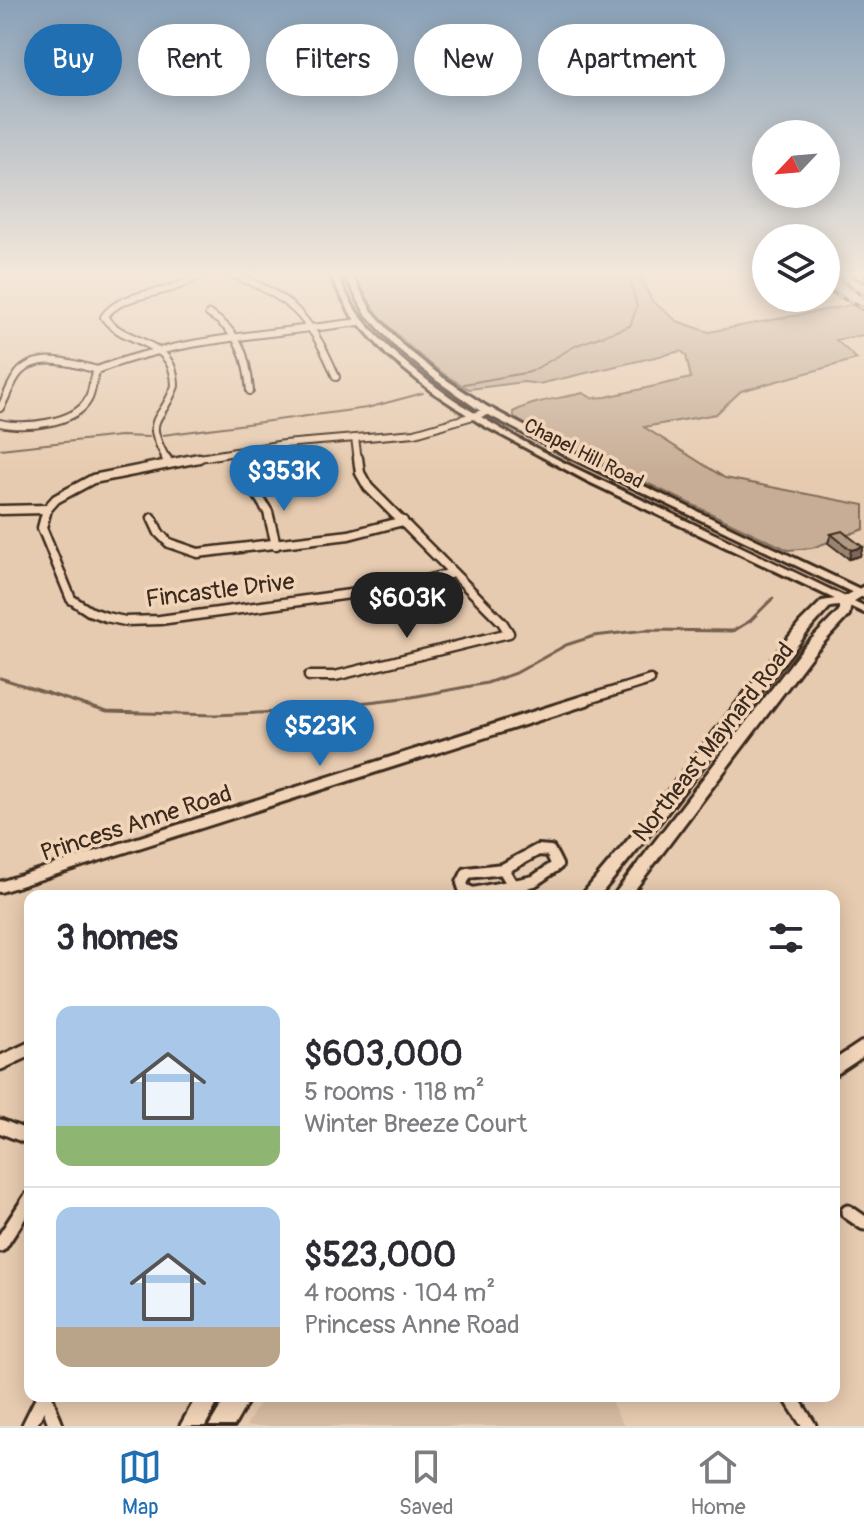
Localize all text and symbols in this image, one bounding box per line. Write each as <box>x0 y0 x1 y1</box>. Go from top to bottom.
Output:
chip: Buy <box>24 24 122 96</box>
chip: Rent <box>138 24 250 96</box>
chip: Filters <box>266 24 398 96</box>
chip: New <box>414 24 522 96</box>
chip: Apartment <box>538 24 725 96</box>
north arrow <box>752 120 840 208</box>
map controls <box>752 120 840 312</box>
button: layers <box>752 224 840 312</box>
street label: Chapel Hill Road <box>520 413 648 494</box>
pin: $353K <box>228 445 340 513</box>
text: $353K <box>248 455 320 487</box>
street label: Fincastle Drive <box>144 567 296 614</box>
pin: $603K <box>351 572 463 640</box>
text: $603K <box>368 582 446 614</box>
street label: Northeast Maynard Road <box>626 637 800 848</box>
pin: $523K <box>264 700 376 768</box>
text: $523K <box>284 710 356 742</box>
street label: Princess Anne Road <box>37 779 235 868</box>
icon: filters <box>764 916 808 960</box>
text: 3 homes <box>56 917 178 960</box>
text: $603,000 <box>304 1033 463 1076</box>
icon: home <box>120 1038 216 1134</box>
text: 5 rooms · 118 m² <box>304 1076 485 1108</box>
text: Winter Breeze Court <box>304 1108 527 1140</box>
text: $523,000 <box>304 1234 456 1277</box>
icon: home <box>120 1239 216 1335</box>
text: 4 rooms · 104 m² <box>304 1277 495 1309</box>
text: Princess Anne Road <box>304 1309 520 1341</box>
tab: Map <box>118 1445 162 1521</box>
tab: Saved <box>399 1445 454 1521</box>
tab: Home <box>690 1445 746 1521</box>

